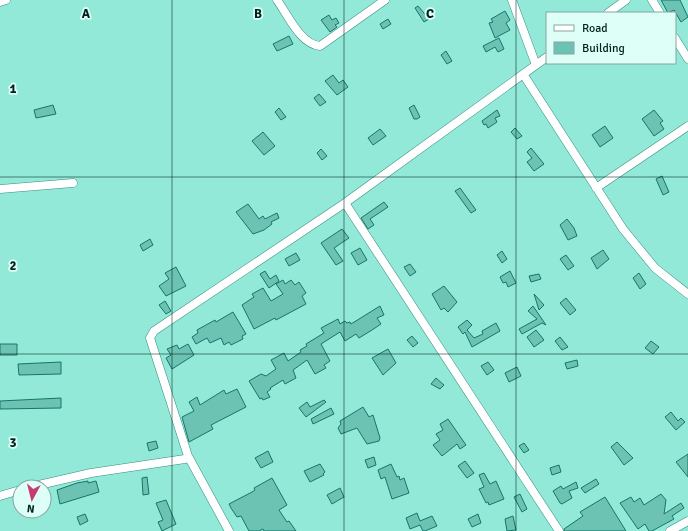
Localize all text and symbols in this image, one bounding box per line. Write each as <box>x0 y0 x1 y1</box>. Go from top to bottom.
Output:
text: A <box>82 6 91 22</box>
text: B <box>254 6 262 22</box>
text: C <box>426 6 434 22</box>
legend <box>546 12 676 64</box>
text: Road <box>582 21 608 36</box>
text: Building <box>582 41 625 56</box>
text: 1 <box>9 81 17 97</box>
text: 2 <box>9 258 17 274</box>
text: 3 <box>9 435 17 451</box>
north arrow <box>12 479 52 519</box>
text: N <box>26 502 35 515</box>

